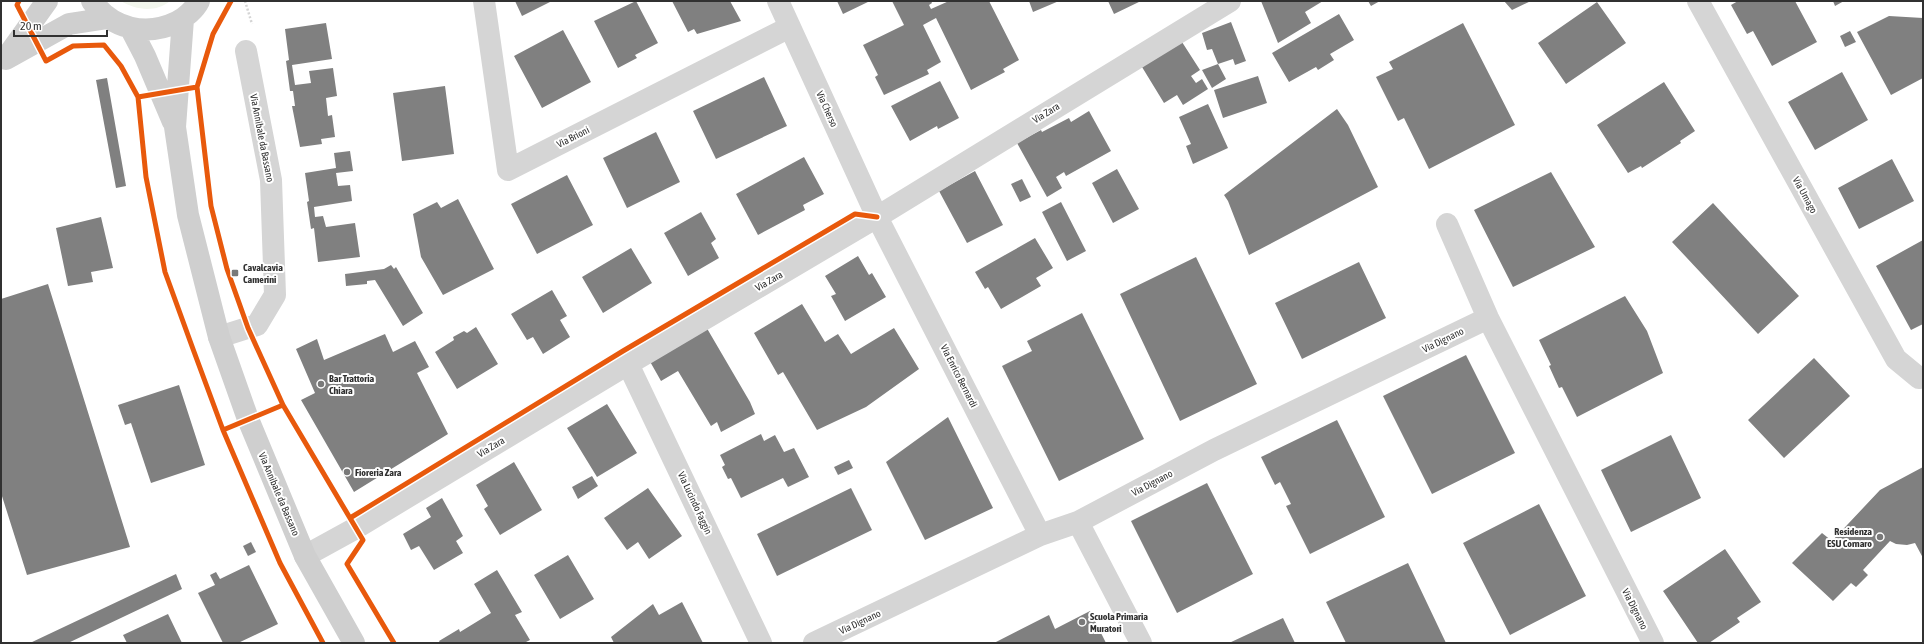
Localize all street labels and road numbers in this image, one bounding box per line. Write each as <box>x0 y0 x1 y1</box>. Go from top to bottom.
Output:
street label: Via Cherso <box>814 89 840 129</box>
street label: Via Annibale da Bassano <box>248 93 276 183</box>
street label: Via Zara <box>1030 100 1062 126</box>
street label: Via Brioni <box>555 124 591 150</box>
street label: Via Umago <box>1791 175 1820 215</box>
street label: Via Zara <box>753 269 785 293</box>
street label: Via Dignano <box>1421 325 1466 355</box>
street label: Via Enrico Bernardi <box>938 343 980 409</box>
street label: Via Zara <box>475 434 507 459</box>
street label: Via Annibale da Bassano <box>256 451 302 538</box>
street label: Via Dignano <box>1130 468 1174 498</box>
street label: Via Lucindo Faggin <box>676 470 714 536</box>
street label: Via Dignano <box>1620 587 1650 632</box>
street label: Via Dignano <box>838 607 883 636</box>

